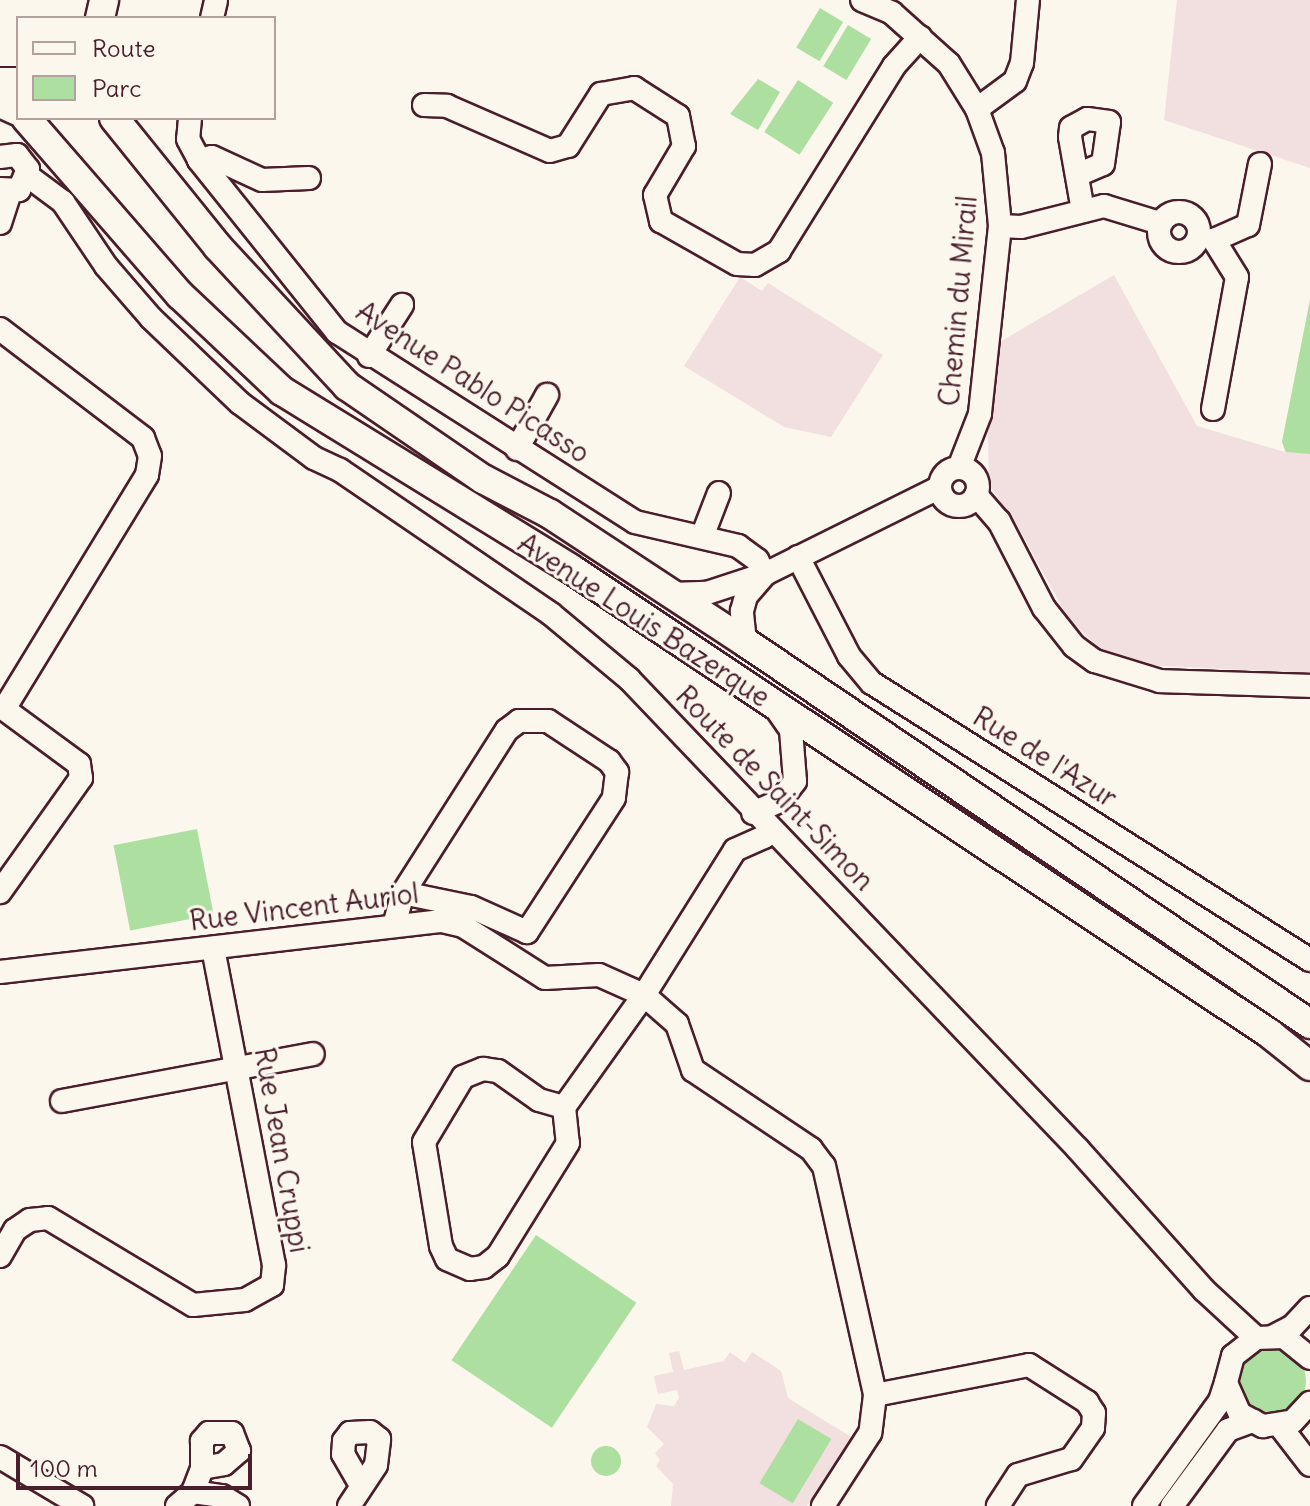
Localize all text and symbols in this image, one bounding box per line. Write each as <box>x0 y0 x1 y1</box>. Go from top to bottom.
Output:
legend <box>16 16 276 120</box>
text: Route <box>92 33 155 63</box>
text: Parc <box>92 73 141 103</box>
street label: Chemin du Mirail <box>932 194 984 408</box>
street label: Avenue Pablo Picasso <box>350 294 596 470</box>
street label: Avenue Louis Bazerque <box>512 526 776 714</box>
street label: Route de Saint-Simon <box>669 679 881 897</box>
street label: Rue de l'Azur <box>967 699 1123 815</box>
street label: Rue Vincent Auriol <box>188 876 420 938</box>
street label: Rue Jean Cruppi <box>247 1045 317 1255</box>
scale bar <box>20 1438 256 1488</box>
text: 100 m <box>30 1453 98 1483</box>

